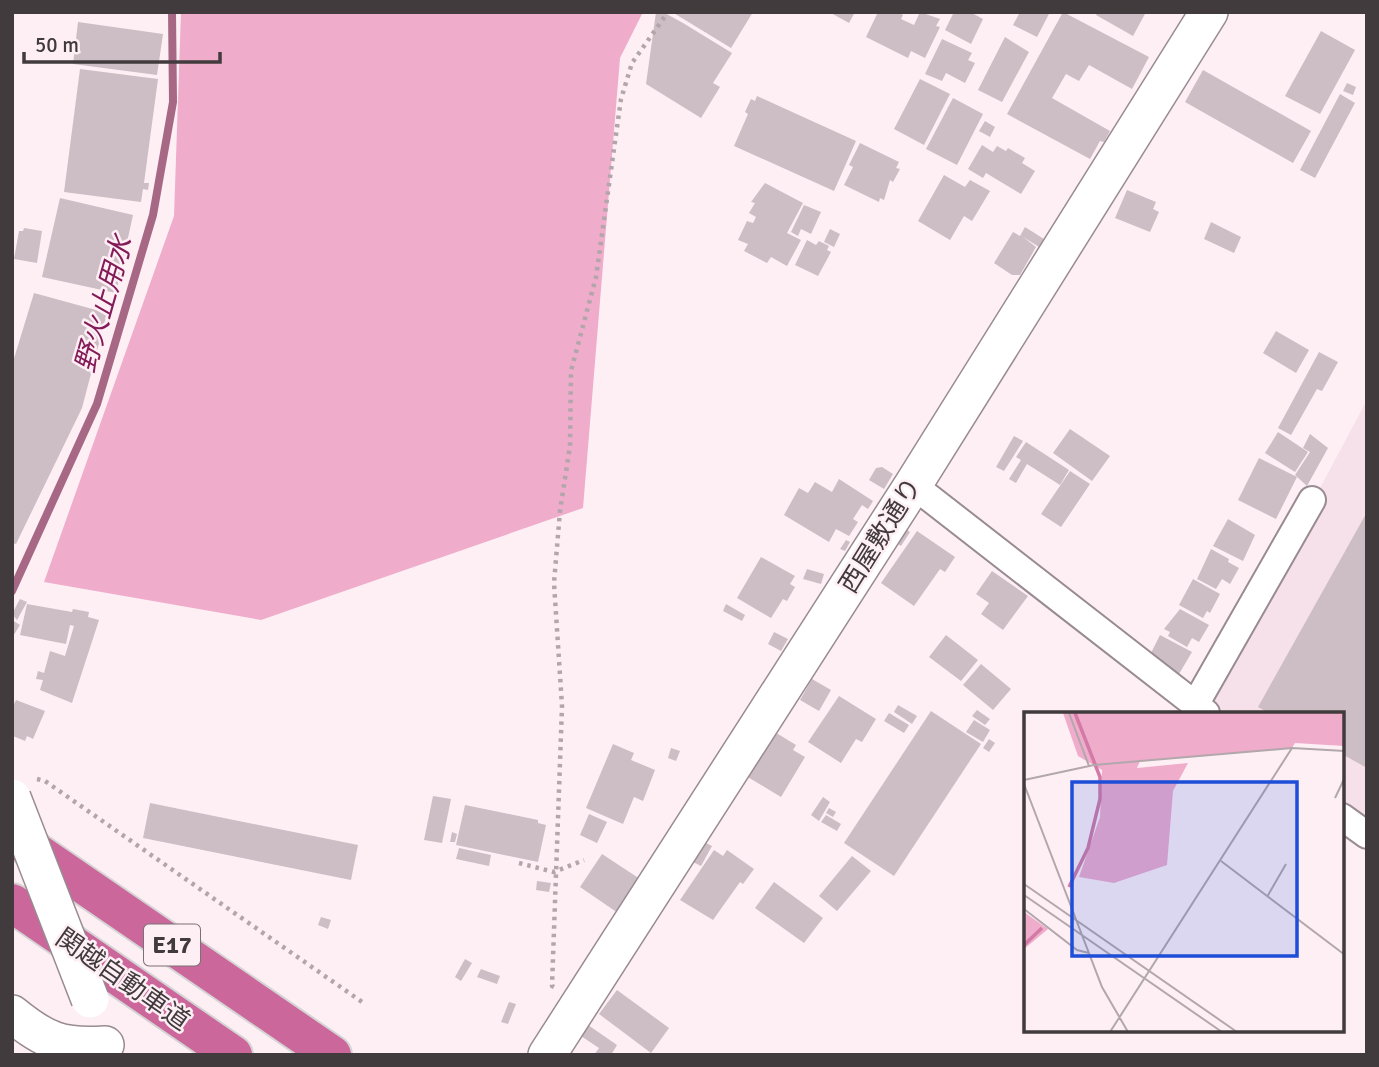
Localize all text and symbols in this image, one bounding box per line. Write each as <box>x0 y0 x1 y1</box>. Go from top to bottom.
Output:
scale bar <box>24 21 220 65</box>
text: 50 m <box>35 32 79 58</box>
water label: 野火止用水 <box>68 229 140 376</box>
street label: 西屋敷通り <box>833 472 929 599</box>
inset map <box>1024 712 1344 1032</box>
street label: 関越自動車道 <box>49 922 196 1038</box>
road number: E17 <box>144 925 200 965</box>

